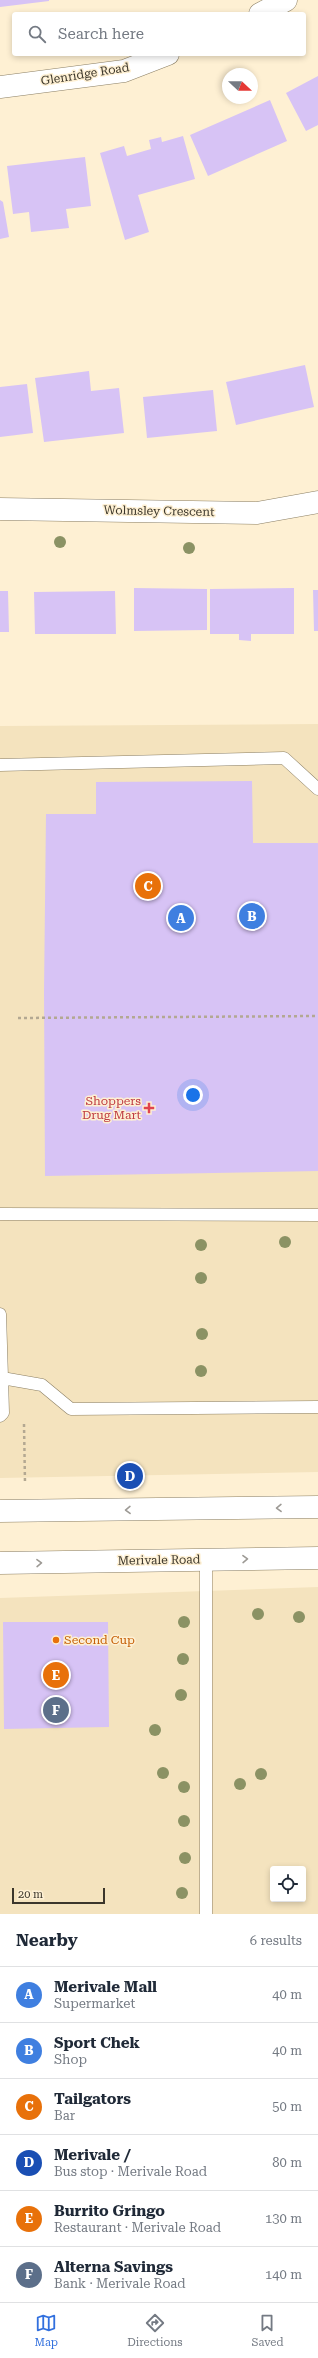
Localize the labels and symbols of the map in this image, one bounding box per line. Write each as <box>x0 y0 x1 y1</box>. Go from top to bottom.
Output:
street label: Glenridge Road <box>40 60 131 88</box>
north arrow <box>222 68 258 104</box>
street label: Wolmsley Crescent <box>103 503 215 519</box>
pin: C <box>135 871 161 901</box>
pin: B <box>239 901 265 931</box>
pin: A <box>168 903 194 933</box>
your location <box>183 1085 203 1105</box>
place label: Shoppers Drug Mart <box>82 1094 142 1122</box>
marker: Shoppers Drug Mart <box>144 1103 154 1113</box>
pin: D <box>117 1461 143 1491</box>
one-way arrow <box>276 1504 282 1512</box>
one-way arrow <box>125 1506 131 1514</box>
street label: Merivale Road <box>118 1552 201 1568</box>
one-way arrow <box>242 1555 248 1563</box>
one-way arrow <box>36 1558 42 1567</box>
place label: Second Cup <box>64 1633 135 1647</box>
marker: Second Cup <box>51 1635 61 1645</box>
pin: E <box>43 1660 69 1690</box>
pin: F <box>43 1695 69 1725</box>
scale bar <box>12 1886 105 1905</box>

